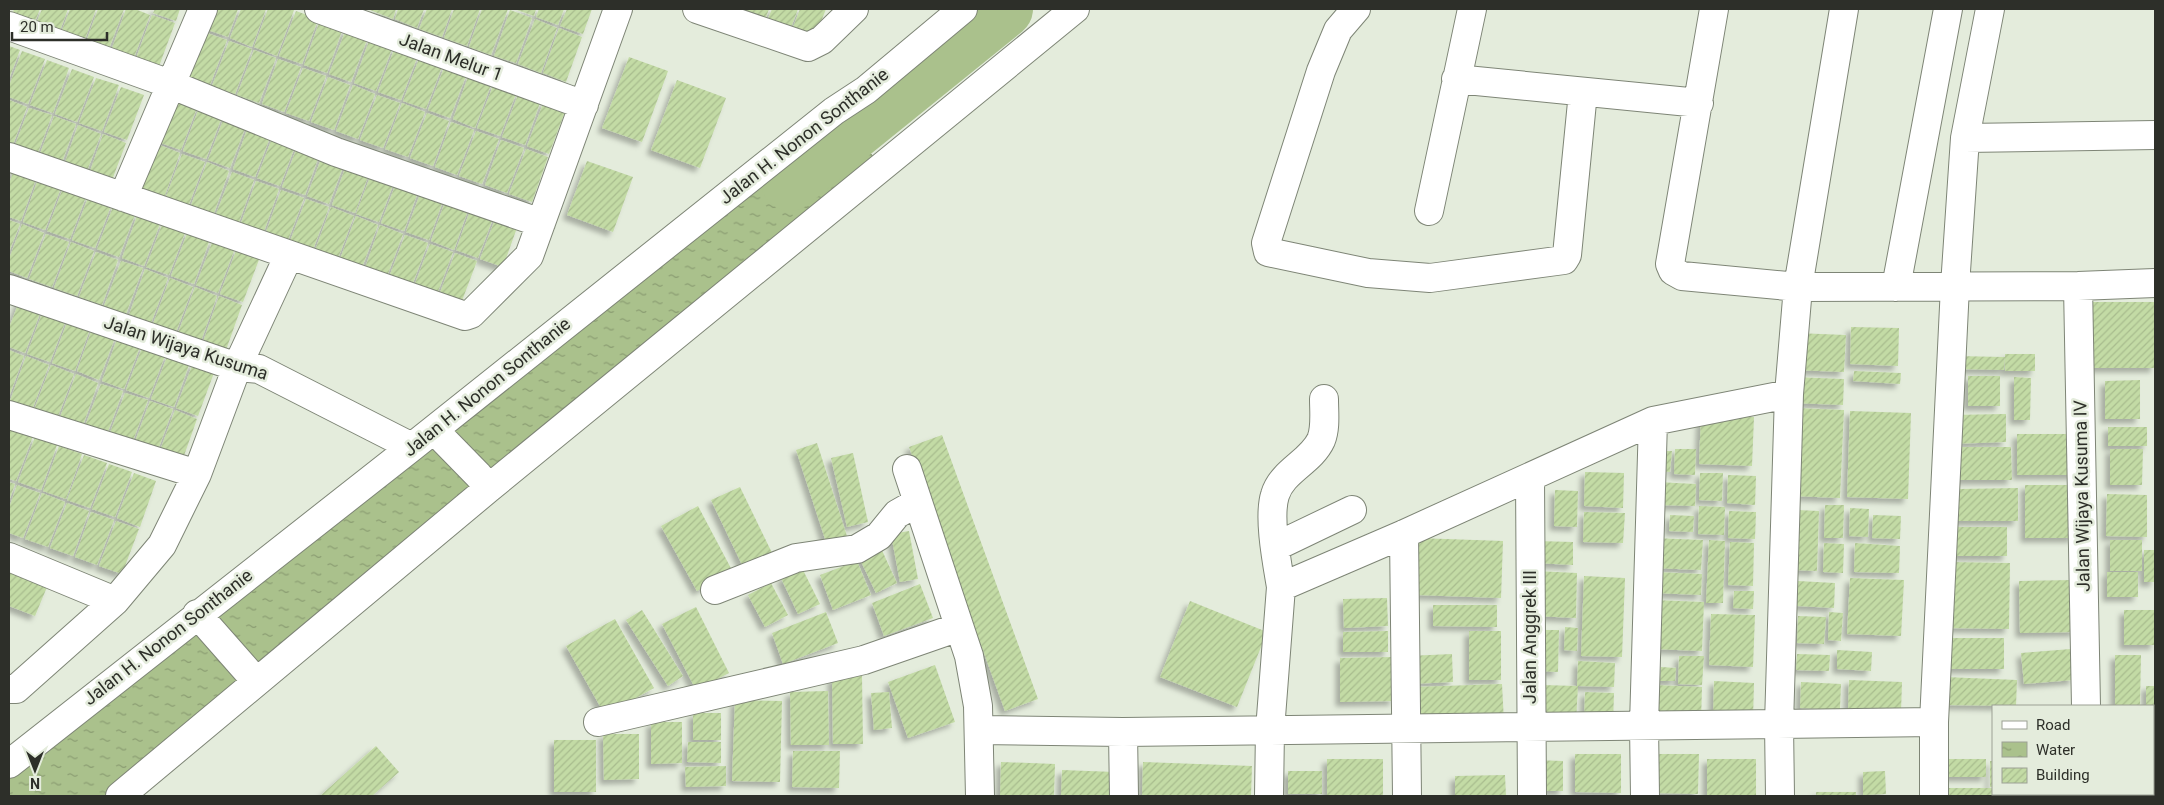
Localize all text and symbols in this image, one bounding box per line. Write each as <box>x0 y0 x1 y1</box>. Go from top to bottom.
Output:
scale bar <box>12 10 108 42</box>
text: 20 m <box>20 18 54 36</box>
street label: Jalan Melur 1 <box>397 28 506 85</box>
street label: Jalan H. Nonon Sonthanie <box>715 63 892 208</box>
street label: Jalan Wijaya Kusuma <box>102 311 271 384</box>
street label: Jalan H. Nonon Sonthanie <box>399 313 574 460</box>
street label: Jalan Wijaya Kusuma IV <box>2069 399 2094 592</box>
street label: Jalan H. Nonon Sonthanie <box>79 564 256 709</box>
street label: Jalan Anggrek III <box>1519 570 1540 704</box>
legend <box>1992 705 2154 795</box>
text: Road <box>2036 716 2070 734</box>
text: Water <box>2036 741 2075 759</box>
north arrow <box>10 745 60 795</box>
text: Building <box>2036 766 2090 784</box>
text: N <box>30 775 40 791</box>

